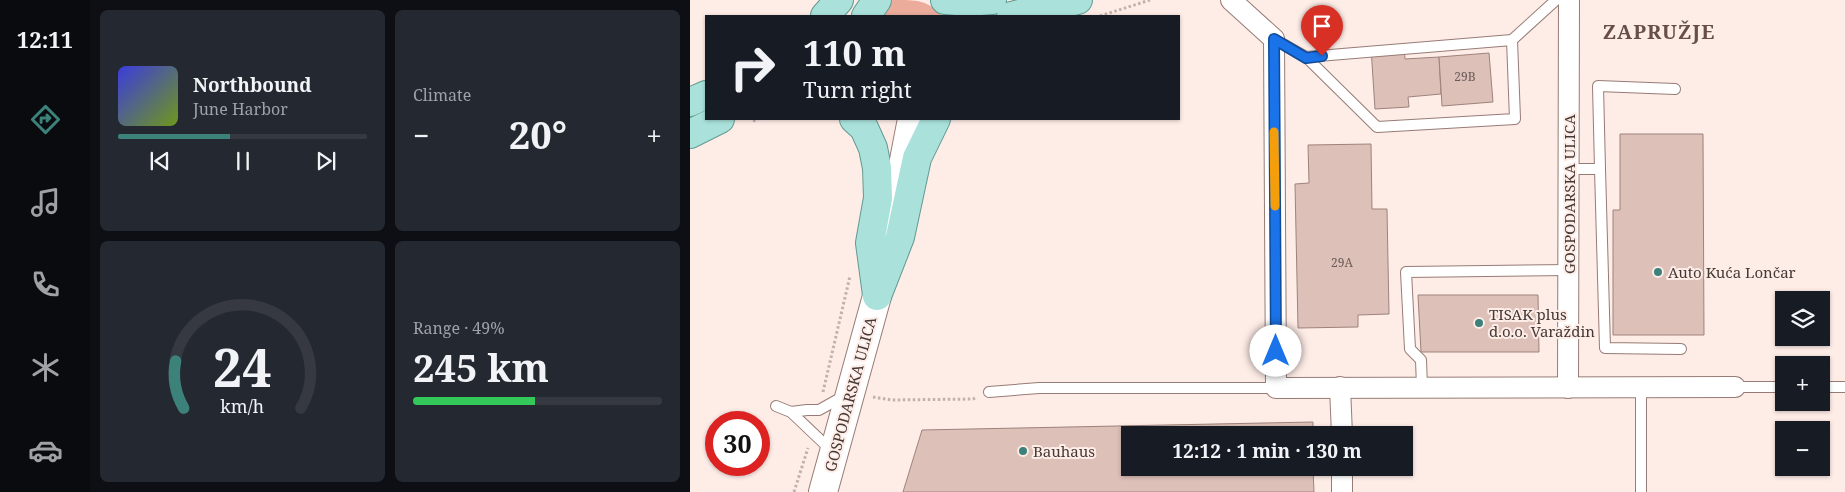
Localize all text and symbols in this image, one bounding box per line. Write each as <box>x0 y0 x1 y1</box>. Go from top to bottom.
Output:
pin <box>1301 5 1343 56</box>
icon: arrive <box>1308 12 1336 40</box>
district label: ZAPRUŽJE <box>1603 18 1715 45</box>
text: 12:11 <box>17 24 73 54</box>
text: 110 m <box>803 29 906 76</box>
icon: right <box>720 35 785 100</box>
house number: 29B <box>1454 68 1476 85</box>
text: Northbound <box>193 72 312 98</box>
text: Turn right <box>803 74 912 104</box>
text: Climate <box>413 84 471 106</box>
text: June Harbor <box>193 98 288 120</box>
icon: directions <box>28 102 63 137</box>
text: 20° <box>509 108 567 160</box>
street label: GOSPODARSKA ULICA <box>1559 114 1579 274</box>
text: − <box>413 116 429 154</box>
text: + <box>646 116 662 154</box>
icon: previous <box>146 147 174 175</box>
icon: pause <box>229 147 257 175</box>
icon: next <box>312 147 340 175</box>
icon: music <box>28 185 63 220</box>
house number: 29A <box>1331 254 1353 271</box>
place label: Auto Kuća Lončar <box>1668 262 1796 282</box>
marker: Auto Kuća Lončar <box>1652 266 1664 278</box>
icon: phone <box>28 267 63 302</box>
map controls <box>1775 291 1830 476</box>
button: layers <box>1775 291 1830 346</box>
place label: TISAK plus d.o.o. Varaždin <box>1489 304 1595 341</box>
street label: GOSPODARSKA ULICA <box>820 314 880 474</box>
text: Range · 49% <box>413 317 505 339</box>
marker: TISAK plus d.o.o. Varaždin <box>1473 317 1485 329</box>
position arrow <box>1249 324 1301 376</box>
text: 24 <box>213 331 272 402</box>
text: 245 km <box>413 341 549 393</box>
icon: climate <box>28 350 63 385</box>
button: + <box>1775 356 1830 411</box>
text: km/h <box>221 394 264 418</box>
speed limit sign: 30 <box>705 411 770 476</box>
button: − <box>1775 421 1830 476</box>
icon: car <box>28 433 63 468</box>
text: 12:12 · 1 min · 130 m <box>1172 438 1362 464</box>
place label: Bauhaus <box>1033 441 1095 461</box>
marker: Bauhaus <box>1017 445 1029 457</box>

